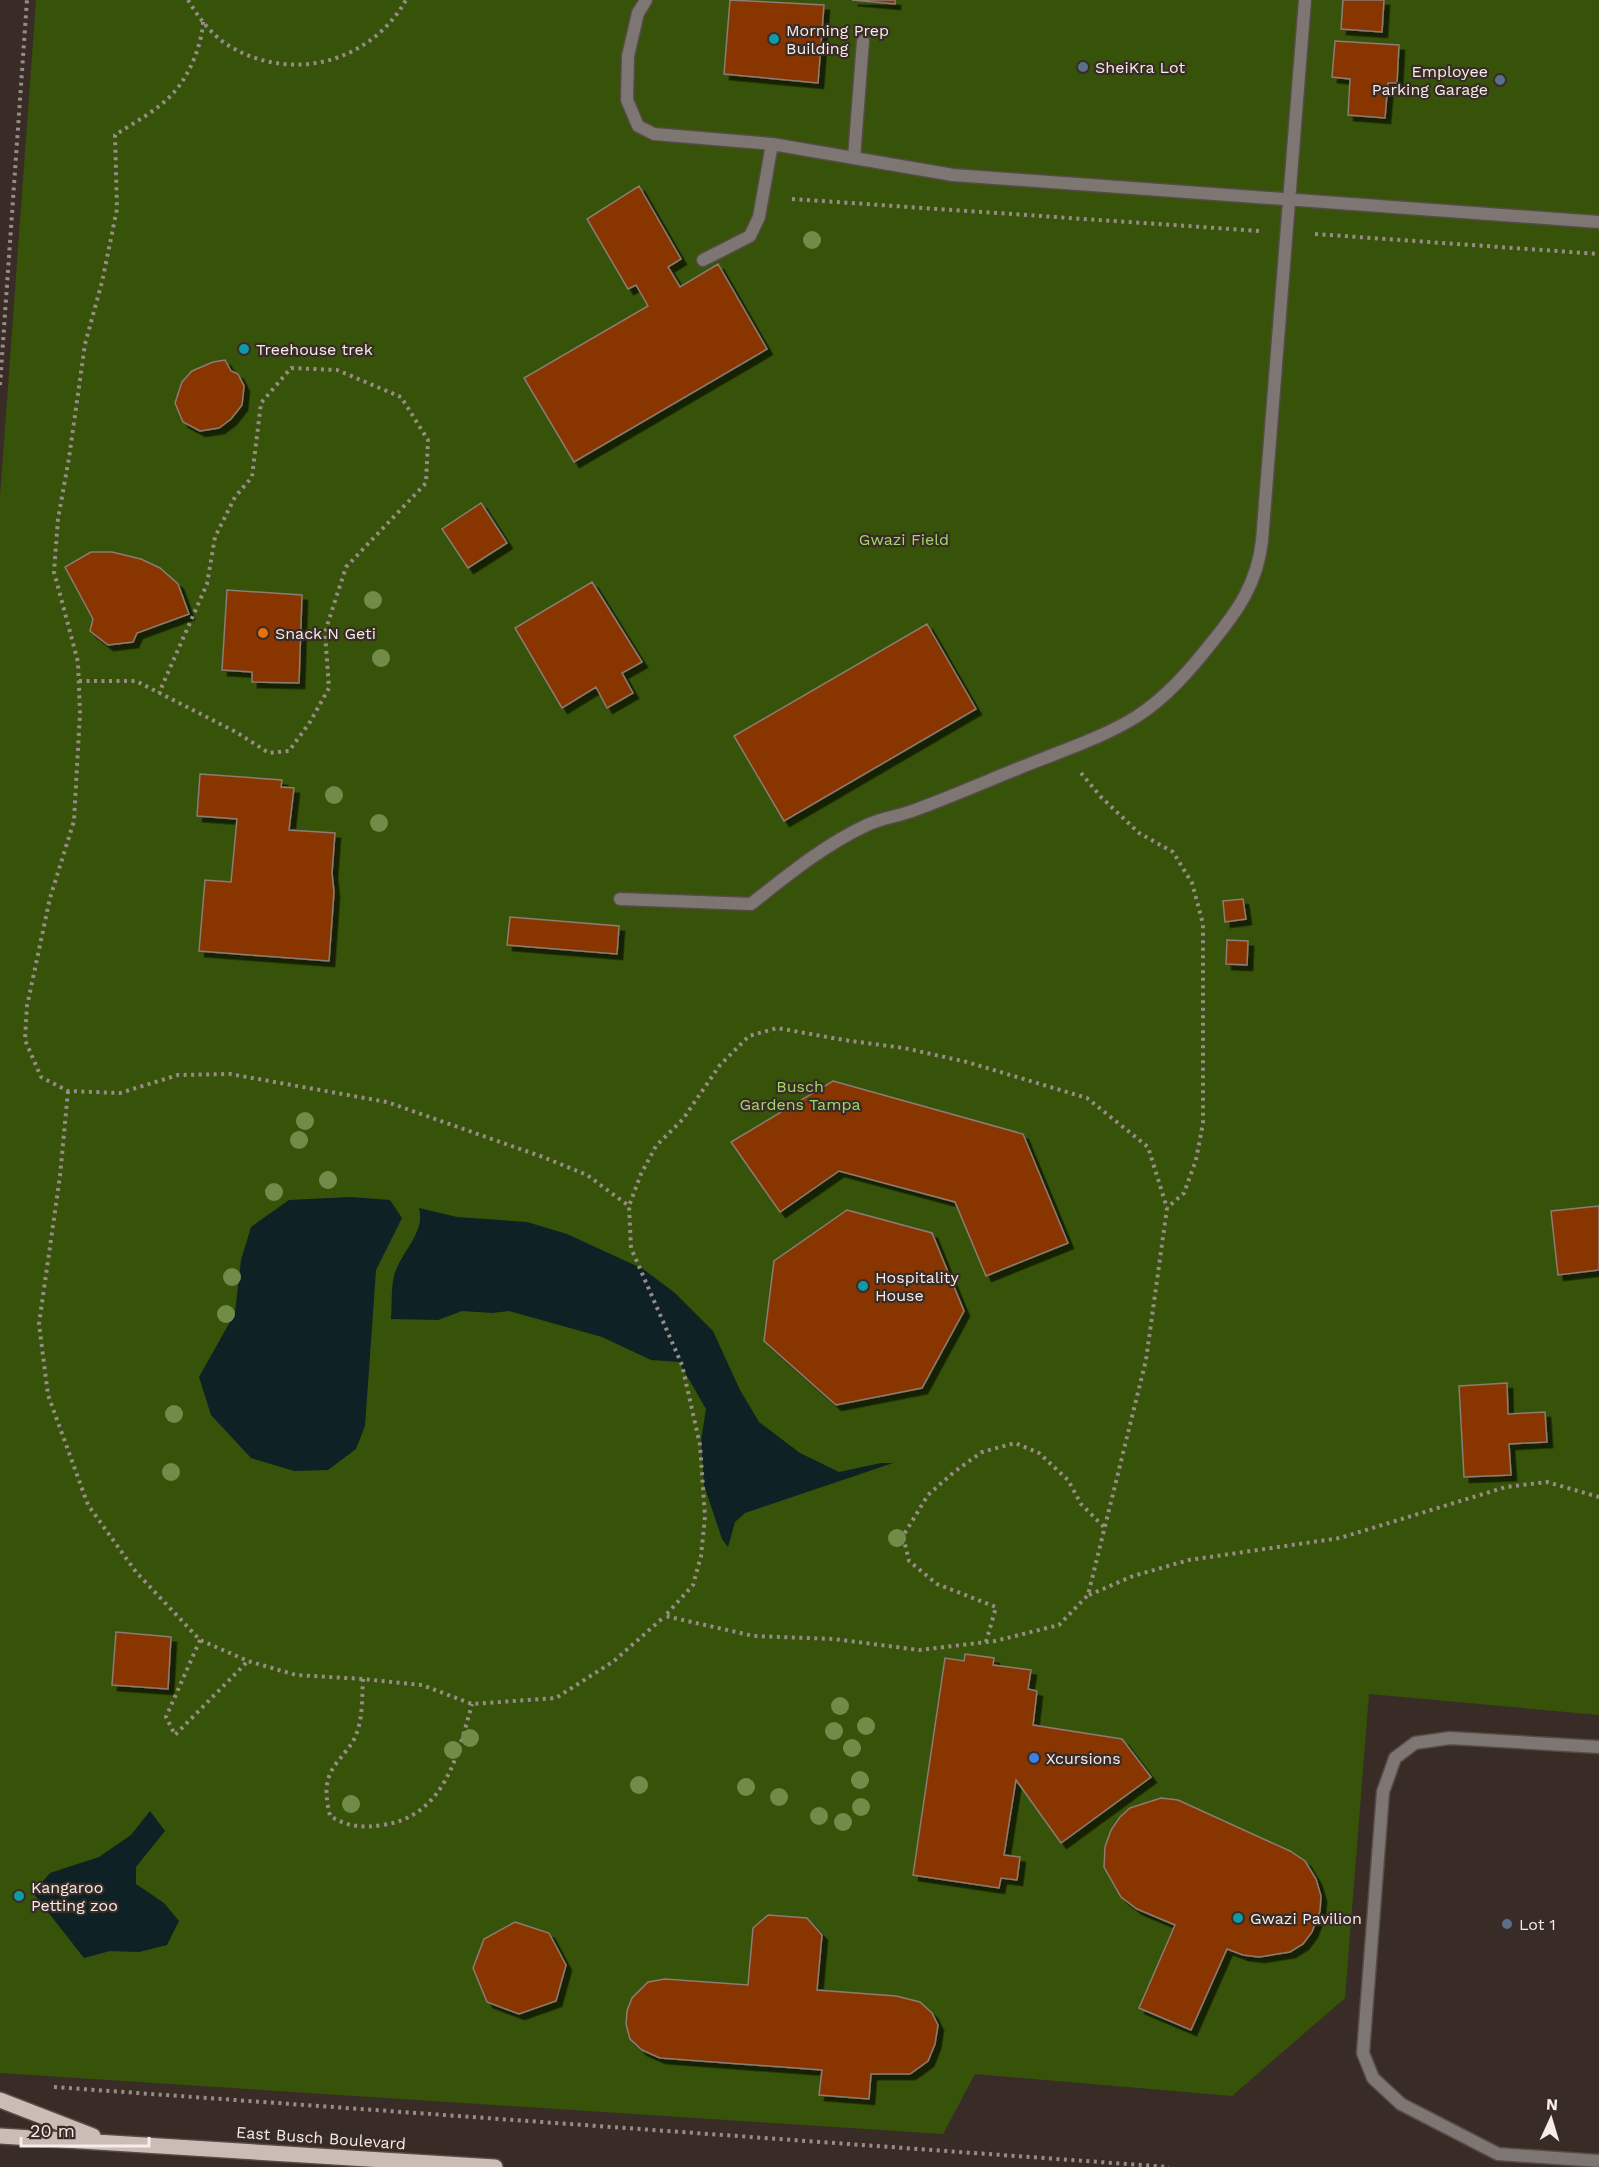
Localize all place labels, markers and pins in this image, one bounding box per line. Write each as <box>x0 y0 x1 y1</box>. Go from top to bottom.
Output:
place label: Morning Prep Building <box>786 21 889 58</box>
marker: Morning Prep Building <box>767 32 781 46</box>
place label: SheiKra Lot <box>1095 58 1185 77</box>
marker: SheiKra Lot <box>1076 60 1090 74</box>
place label: Employee Parking Garage <box>1372 62 1488 99</box>
marker: Employee Parking Garage <box>1493 73 1507 87</box>
place label: Treehouse trek <box>256 340 373 359</box>
marker: Treehouse trek <box>237 342 251 356</box>
place label: Snack N Geti <box>275 624 376 643</box>
marker: Snack N Geti <box>256 626 270 640</box>
place label: Hospitality House <box>875 1268 960 1305</box>
marker: Hospitality House <box>856 1279 870 1293</box>
place label: Xcursions <box>1046 1749 1121 1768</box>
marker: Xcursions <box>1027 1751 1041 1765</box>
place label: Kangaroo Petting zoo <box>31 1878 118 1915</box>
marker: Kangaroo Petting zoo <box>12 1889 26 1903</box>
place label: Gwazi Pavilion <box>1250 1909 1362 1928</box>
marker: Gwazi Pavilion <box>1231 1911 1245 1925</box>
place label: Lot 1 <box>1519 1915 1556 1934</box>
marker: Lot 1 <box>1500 1917 1514 1931</box>

